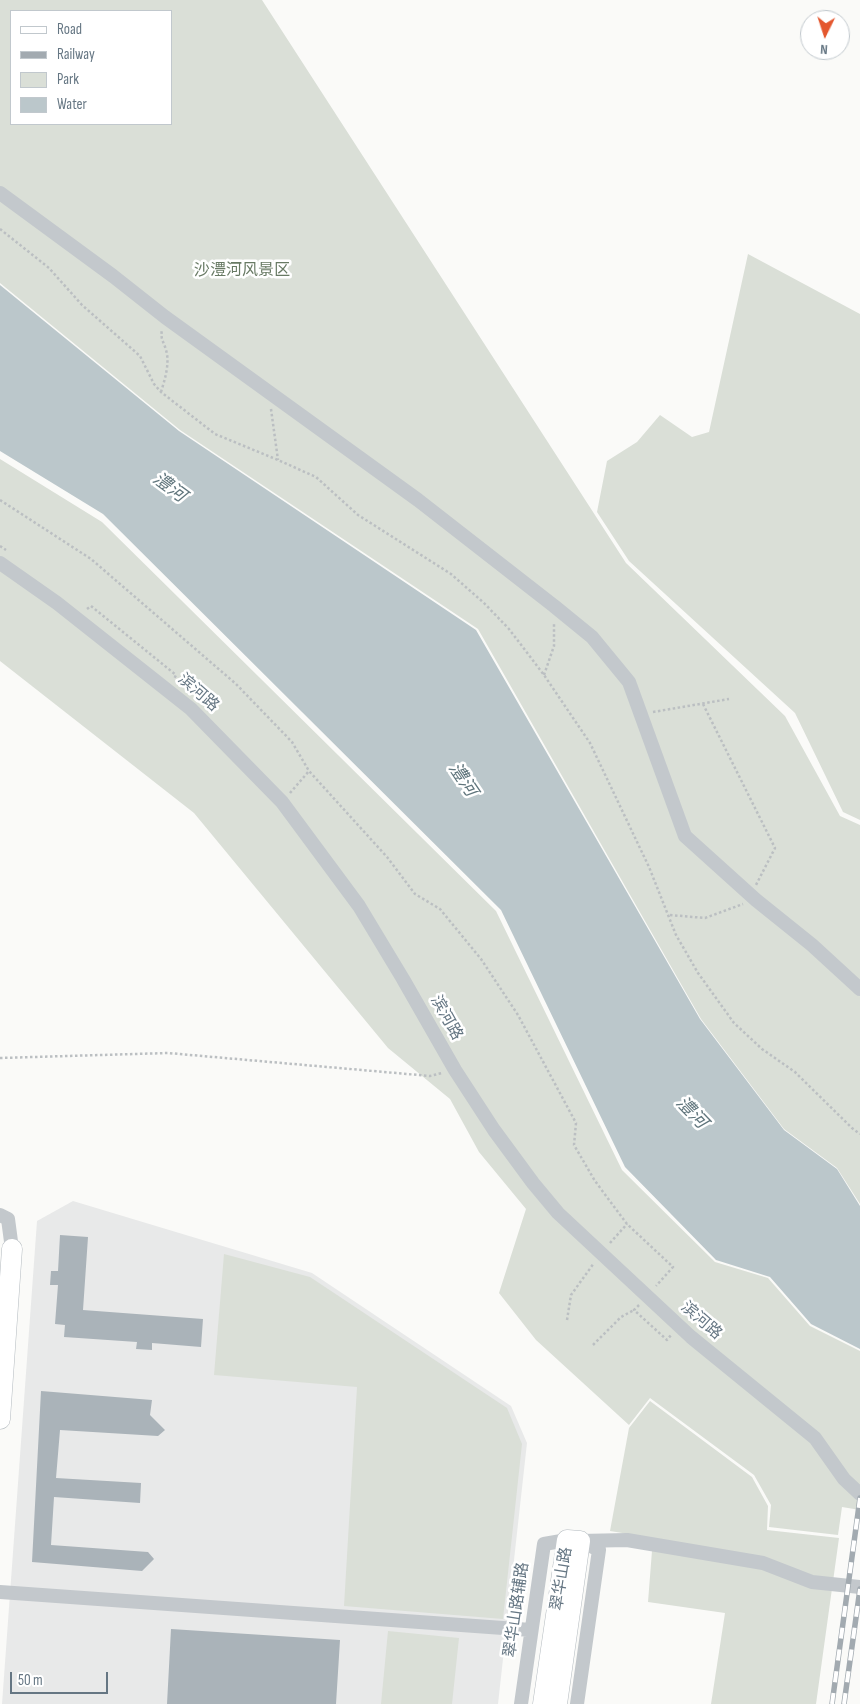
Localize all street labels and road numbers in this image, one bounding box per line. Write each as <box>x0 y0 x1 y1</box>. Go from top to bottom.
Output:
street label: 滨河路 <box>174 670 222 716</box>
street label: 滨河路 <box>426 992 466 1044</box>
street label: 滨河路 <box>677 1298 725 1344</box>
street label: 翠华山路 <box>548 1546 576 1612</box>
street label: 翠华山路辅路 <box>501 1561 533 1659</box>

